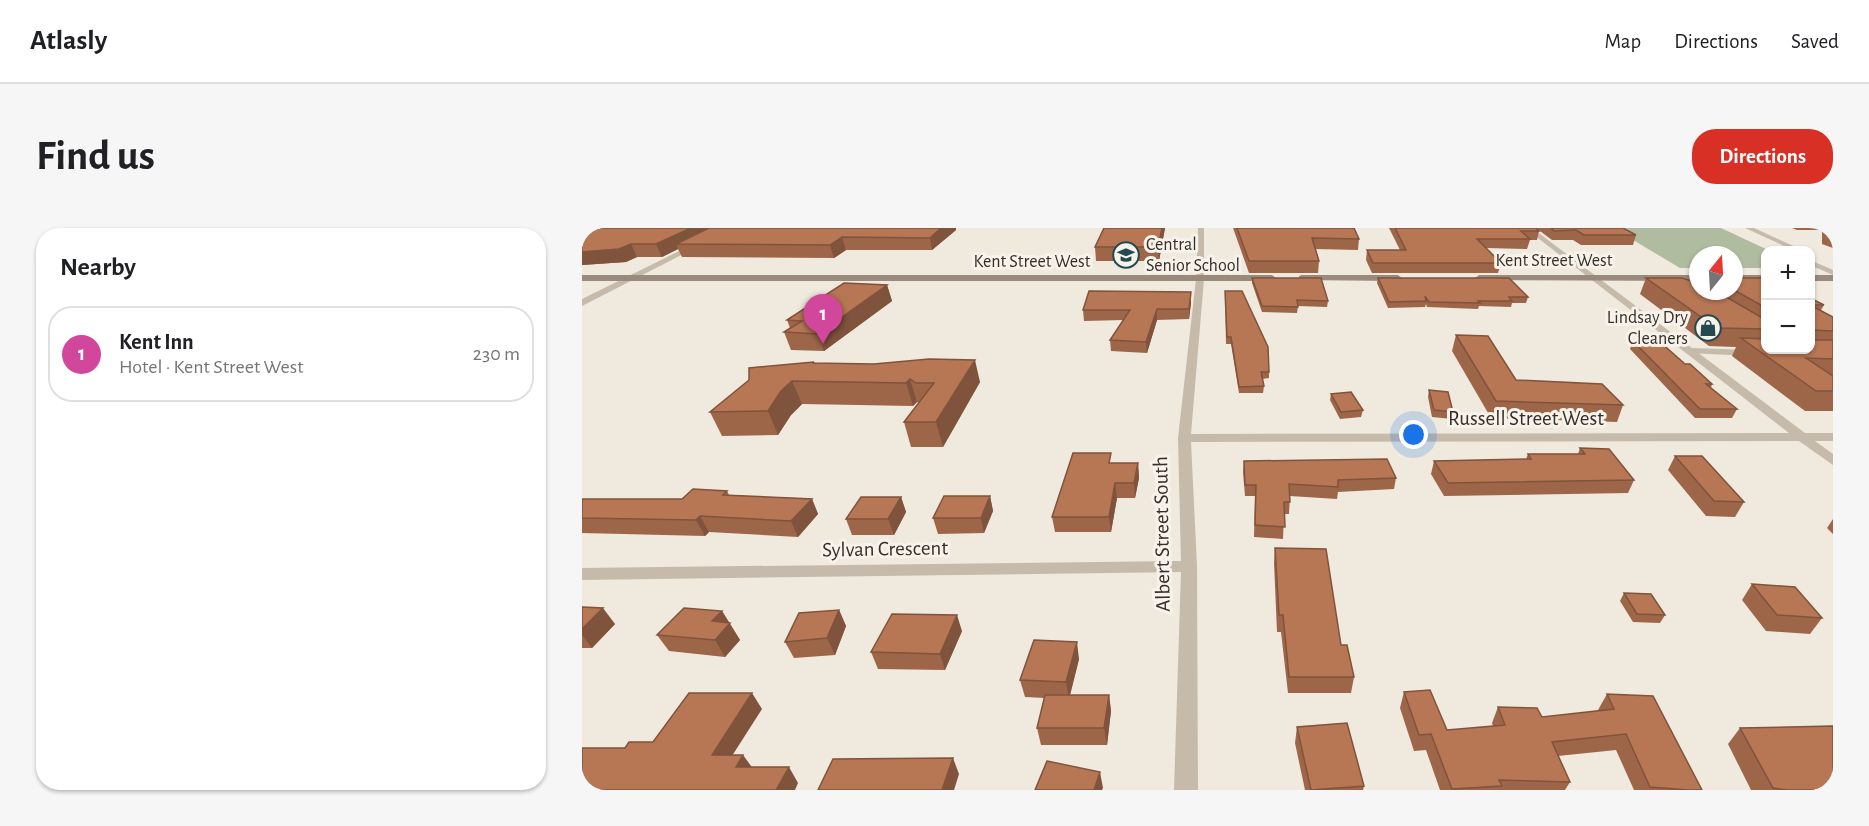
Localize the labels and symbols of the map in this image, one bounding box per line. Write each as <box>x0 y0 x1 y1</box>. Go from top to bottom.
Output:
place label: Central Senior School <box>1146 236 1240 275</box>
school or university icon: Central Senior School <box>1111 240 1141 270</box>
north arrow <box>1689 246 1743 300</box>
street label: Kent Street West <box>1495 252 1613 270</box>
street label: Kent Street West <box>973 253 1091 271</box>
pin: 1 <box>804 294 842 344</box>
place label: Lindsay Dry Cleaners <box>1607 309 1688 348</box>
shop icon: Lindsay Dry Cleaners <box>1693 313 1723 343</box>
street label: Russell Street West <box>1448 408 1604 429</box>
your location <box>1399 420 1428 449</box>
street label: Albert Street South <box>1150 456 1174 612</box>
street label: Sylvan Crescent <box>822 537 948 561</box>

